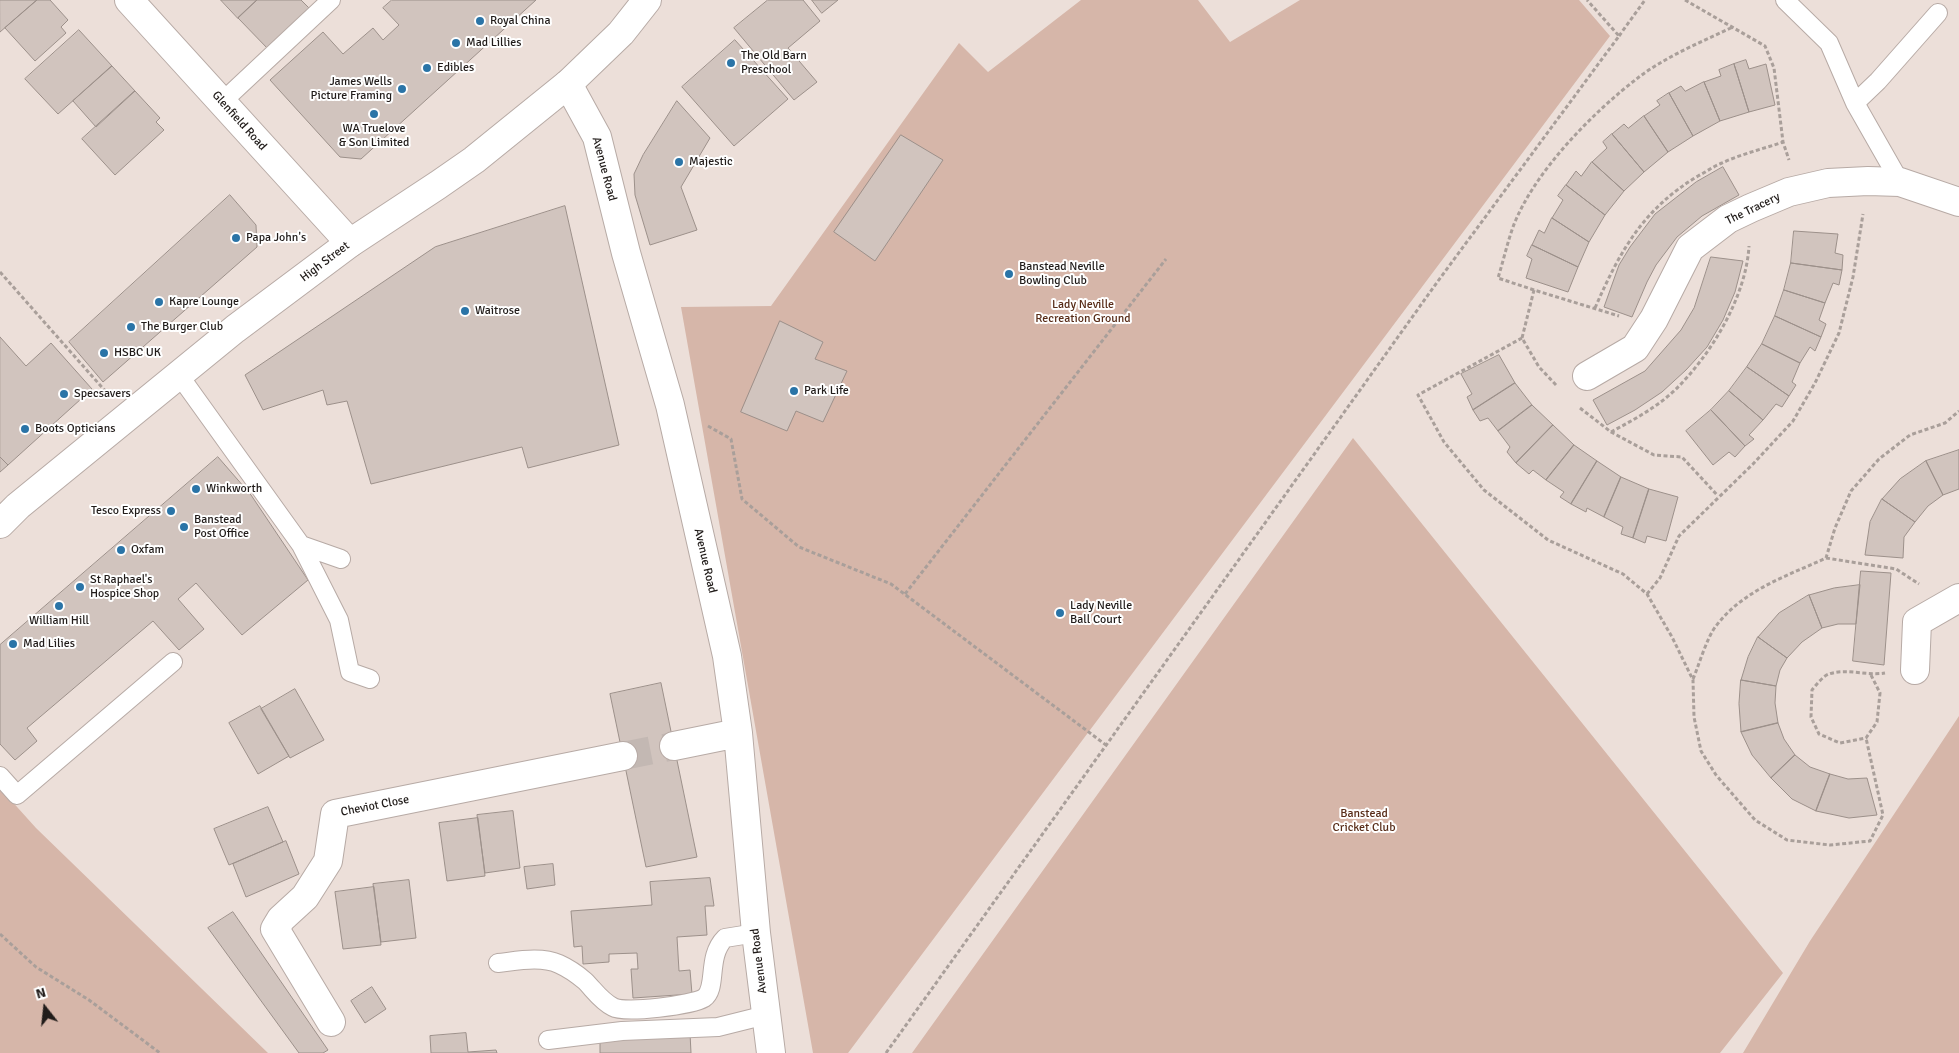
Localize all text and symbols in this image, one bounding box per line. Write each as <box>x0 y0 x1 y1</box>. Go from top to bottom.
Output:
place label: Royal China <box>490 14 550 28</box>
marker: Royal China <box>474 15 486 27</box>
place label: Mad Lillies <box>466 36 521 50</box>
marker: Mad Lillies <box>450 37 462 49</box>
place label: The Old Barn Preschool <box>741 49 807 77</box>
marker: The Old Barn Preschool <box>725 57 737 69</box>
place label: Edibles <box>437 61 474 75</box>
marker: Edibles <box>421 62 433 74</box>
place label: James Wells Picture Framing <box>311 75 392 103</box>
marker: James Wells Picture Framing <box>396 83 408 95</box>
street label: Glenfield Road <box>209 88 269 154</box>
marker: WA Truelove & Son Limited <box>368 108 380 120</box>
place label: WA Truelove & Son Limited <box>339 122 409 150</box>
street label: Avenue Road <box>589 135 619 203</box>
place label: Majestic <box>689 155 733 169</box>
marker: Majestic <box>673 156 685 168</box>
street label: The Tracery <box>1723 190 1783 228</box>
place label: Papa John's <box>246 231 306 245</box>
marker: Papa John's <box>230 232 242 244</box>
street label: High Street <box>297 239 353 285</box>
place label: Banstead Neville Bowling Club <box>1019 260 1105 288</box>
marker: Banstead Neville Bowling Club <box>1003 268 1015 280</box>
place label: Kapre Lounge <box>169 295 239 309</box>
marker: Kapre Lounge <box>153 296 165 308</box>
park label: Lady Neville Recreation Ground <box>1035 298 1131 326</box>
place label: Waitrose <box>475 304 520 318</box>
marker: Waitrose <box>459 305 471 317</box>
place label: The Burger Club <box>141 320 223 334</box>
marker: The Burger Club <box>125 321 137 333</box>
place label: HSBC UK <box>114 346 161 360</box>
marker: HSBC UK <box>98 347 110 359</box>
place label: Park Life <box>804 384 849 398</box>
marker: Park Life <box>788 385 800 397</box>
place label: Specsavers <box>74 387 131 401</box>
marker: Specsavers <box>58 388 70 400</box>
place label: Boots Opticians <box>35 422 115 436</box>
marker: Boots Opticians <box>19 423 31 435</box>
place label: Winkworth <box>206 482 262 496</box>
marker: Winkworth <box>190 483 202 495</box>
place label: Tesco Express <box>91 504 161 518</box>
marker: Tesco Express <box>165 505 177 517</box>
place label: Banstead Post Office <box>194 513 249 541</box>
marker: Banstead Post Office <box>178 521 190 533</box>
street label: Avenue Road <box>691 527 719 595</box>
place label: Oxfam <box>131 543 164 557</box>
marker: Oxfam <box>115 544 127 556</box>
place label: St Raphael's Hospice Shop <box>90 573 159 601</box>
marker: St Raphael's Hospice Shop <box>74 581 86 593</box>
place label: Lady Neville Ball Court <box>1070 599 1132 627</box>
marker: William Hill <box>53 600 65 612</box>
marker: Lady Neville Ball Court <box>1054 607 1066 619</box>
place label: William Hill <box>29 614 89 628</box>
place label: Mad Lilies <box>23 637 75 651</box>
marker: Mad Lilies <box>7 638 19 650</box>
street label: Cheviot Close <box>340 792 410 820</box>
park label: Banstead Cricket Club <box>1333 807 1395 835</box>
street label: Avenue Road <box>748 927 770 995</box>
north arrow <box>20 983 70 1033</box>
text: N <box>34 984 48 1003</box>

